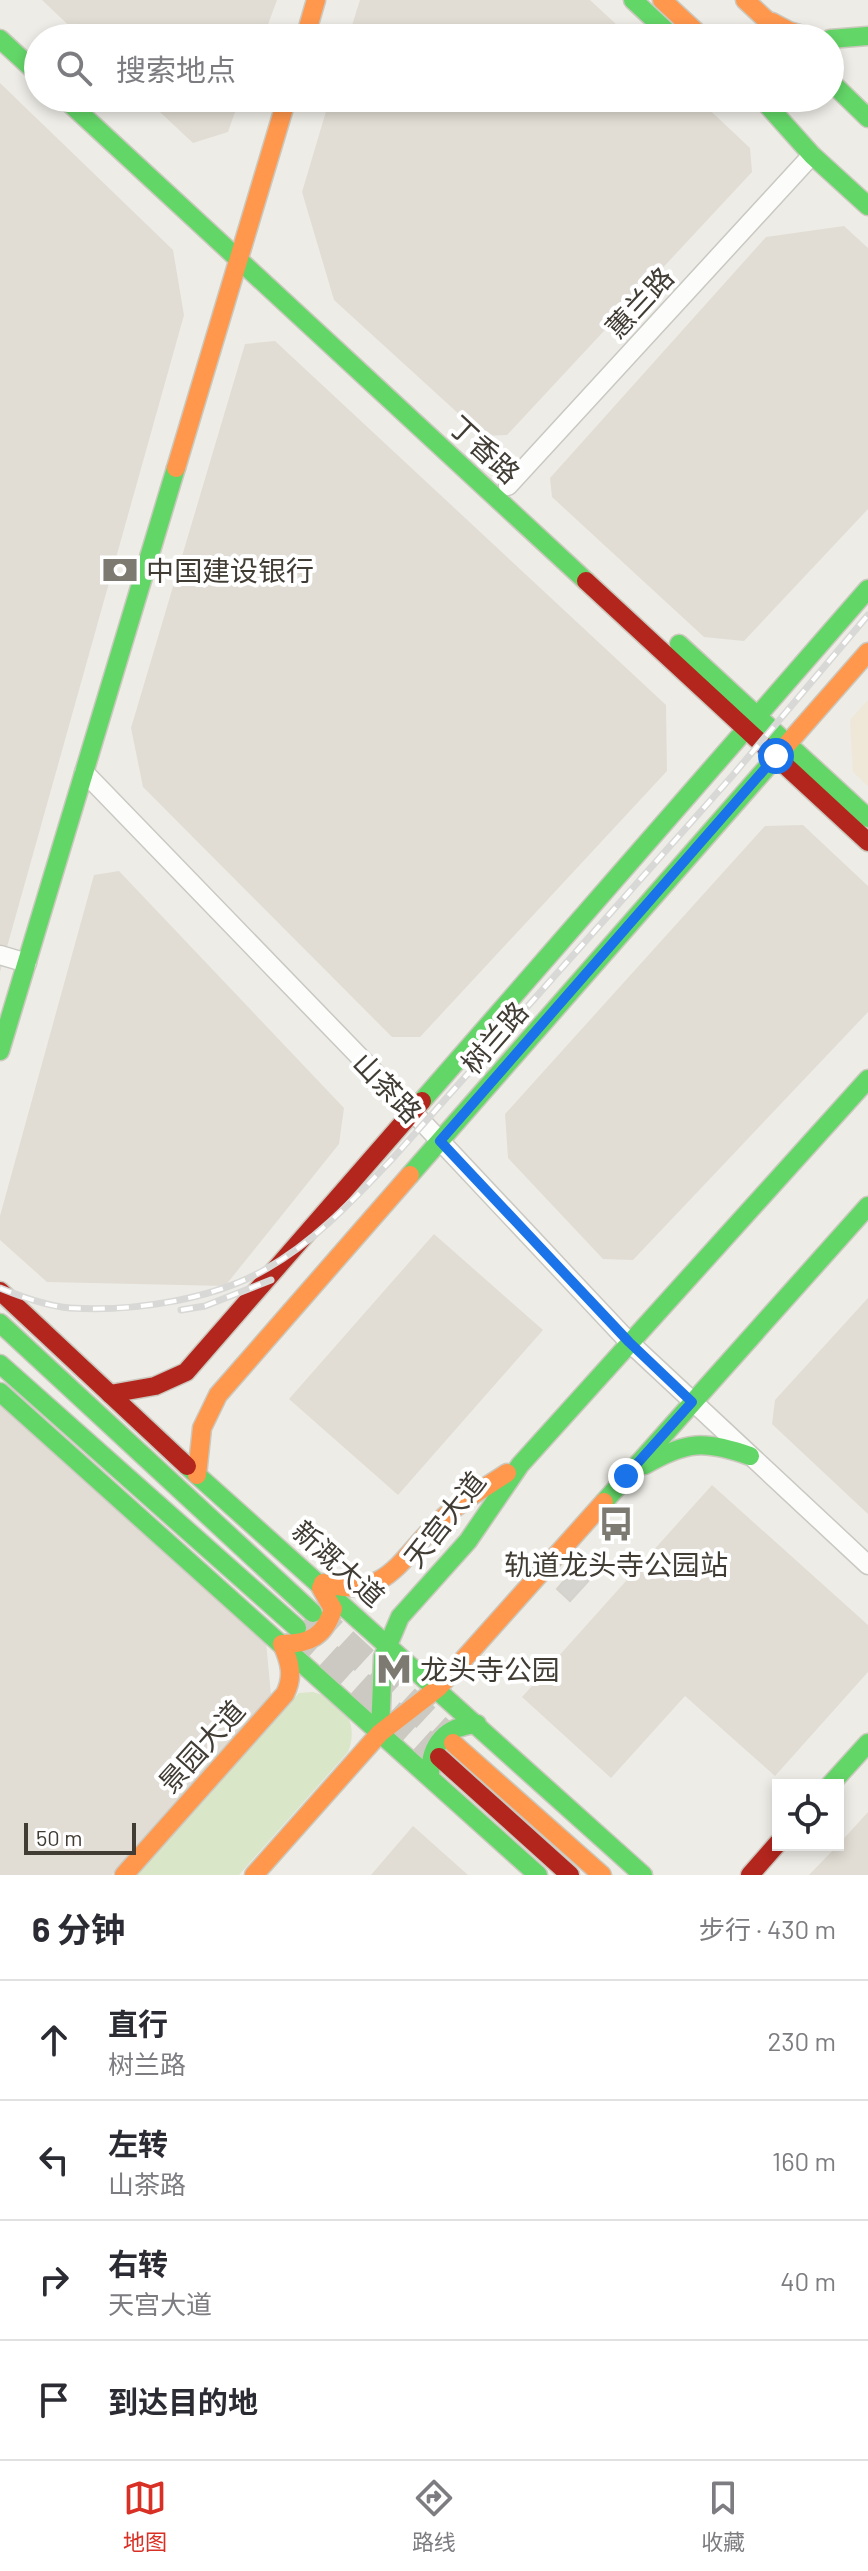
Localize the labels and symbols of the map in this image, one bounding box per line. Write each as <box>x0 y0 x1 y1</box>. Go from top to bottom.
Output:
street label: 蕙兰路 <box>598 260 680 344</box>
street label: 丁香路 <box>443 408 527 490</box>
bank icon: 中国建设银行 <box>101 551 139 589</box>
place label: 中国建设银行 <box>146 553 314 587</box>
route start <box>758 738 794 774</box>
street label: 树兰路 <box>454 994 534 1080</box>
street label: 山茶路 <box>347 1045 429 1129</box>
route end <box>608 1458 644 1494</box>
street label: 天宫大道 <box>396 1464 492 1574</box>
bus stop icon: 轨道龙头寺公园站 <box>597 1505 635 1543</box>
street label: 新溉大道 <box>286 1513 392 1613</box>
place label: 轨道龙头寺公园站 <box>504 1547 728 1581</box>
metro station icon: 龙头寺公园 <box>375 1650 413 1688</box>
place label: 龙头寺公园 <box>420 1652 560 1686</box>
street label: 景园大道 <box>151 1693 251 1799</box>
scale bar <box>24 1819 136 1855</box>

